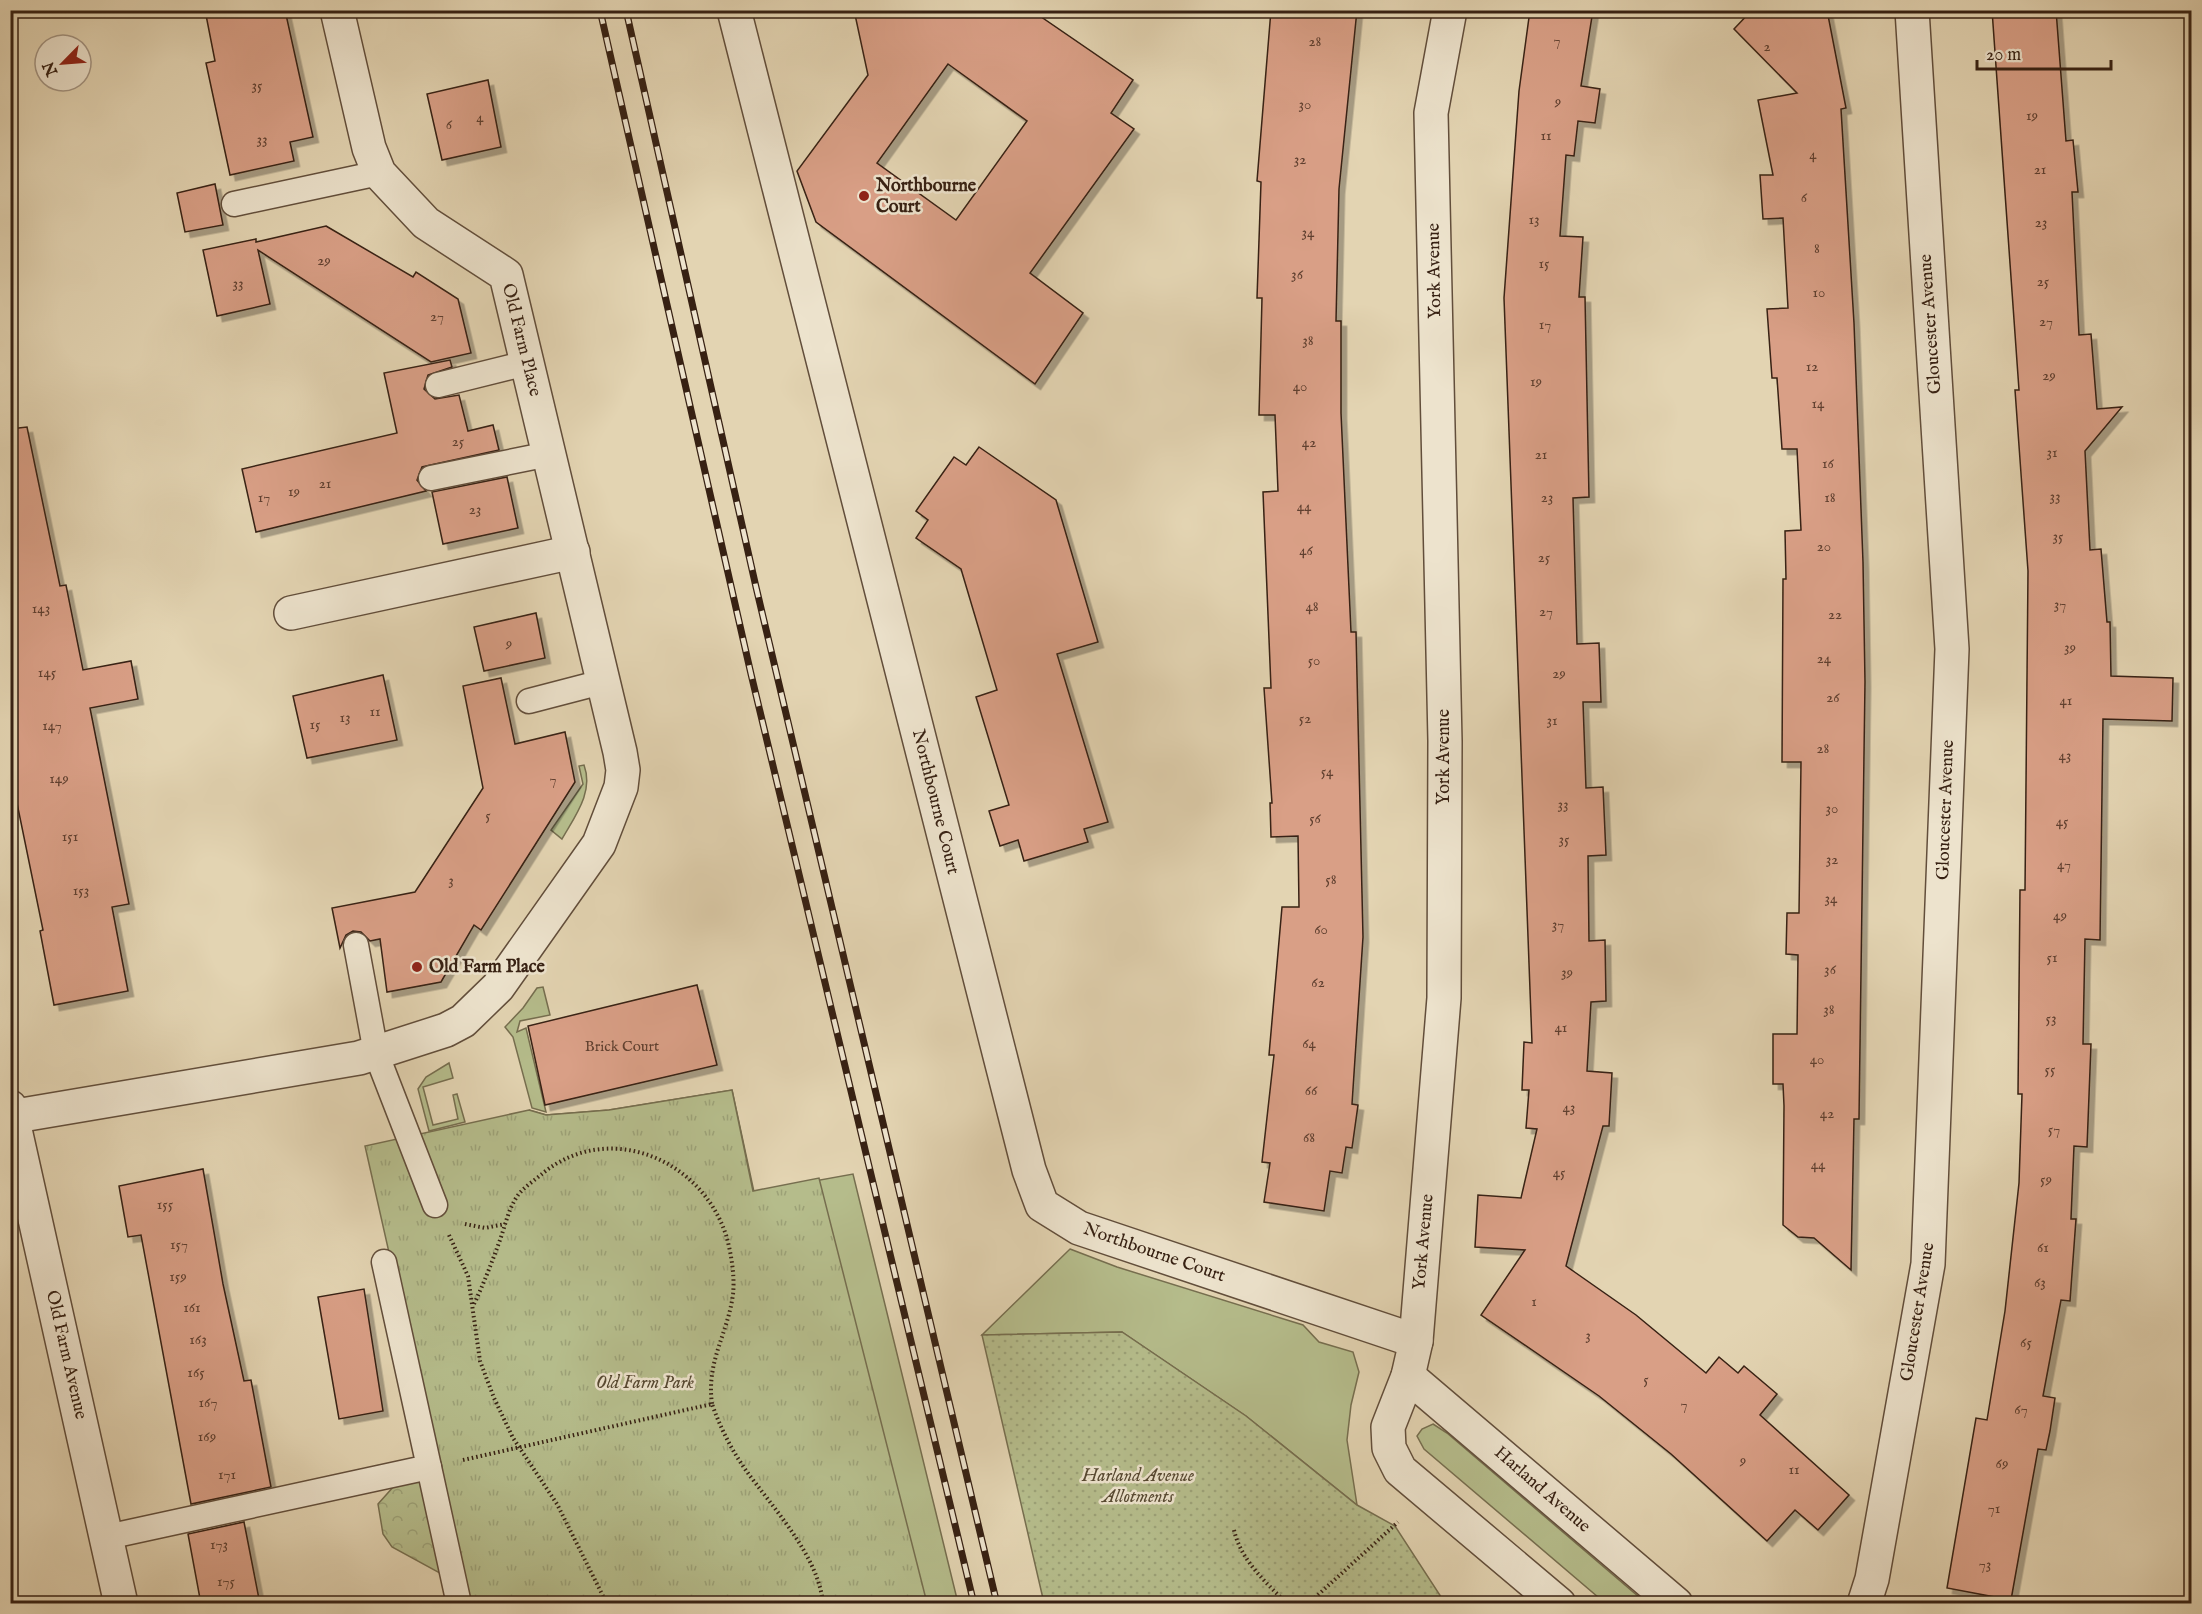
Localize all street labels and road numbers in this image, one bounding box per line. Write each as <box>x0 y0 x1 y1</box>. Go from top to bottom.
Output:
street label: York Avenue <box>1423 223 1447 319</box>
street label: Gloucester Avenue <box>1915 253 1947 395</box>
street label: Old Farm Place <box>496 281 546 399</box>
street label: York Avenue <box>1433 709 1456 805</box>
street label: Northbourne Court <box>906 727 964 877</box>
street label: Gloucester Avenue <box>1932 739 1960 881</box>
street label: York Avenue <box>1408 1193 1440 1291</box>
street label: Northbourne Court <box>1080 1218 1228 1288</box>
street label: Gloucester Avenue <box>1896 1241 1940 1383</box>
street label: Old Farm Avenue <box>40 1288 92 1422</box>
street label: Harland Avenue <box>1489 1442 1595 1538</box>

